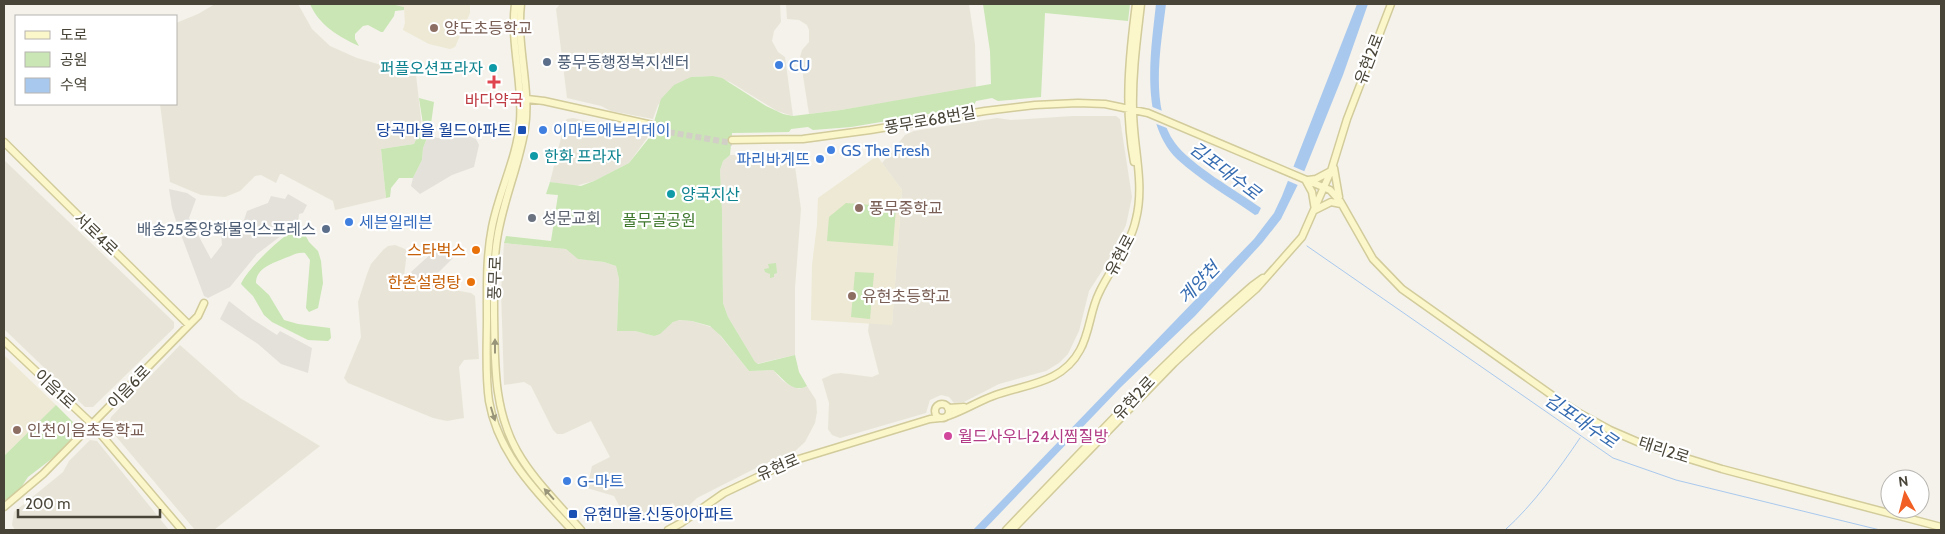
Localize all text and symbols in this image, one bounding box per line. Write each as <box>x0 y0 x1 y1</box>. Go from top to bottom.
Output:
legend <box>15 15 178 105</box>
place label: 양도초등학교 <box>444 19 532 38</box>
marker: 양도초등학교 <box>428 22 440 34</box>
text: 도로 <box>60 26 88 44</box>
street label: 유현2로 <box>1351 31 1387 87</box>
text: 공원 <box>60 51 88 69</box>
place label: 풍무동행정복지센터 <box>557 53 689 72</box>
marker: 풍무동행정복지센터 <box>541 56 553 68</box>
place label: CU <box>789 56 810 75</box>
place label: 퍼플오션프라자 <box>380 59 483 78</box>
marker: CU <box>773 59 785 71</box>
marker: 퍼플오션프라자 <box>487 62 499 74</box>
text: 수역 <box>60 76 88 94</box>
marker: 바다약국 <box>488 76 500 88</box>
place label: 바다약국 <box>465 91 523 110</box>
street label: 풍무로68번길 <box>883 103 977 137</box>
place label: 당곡마을 월드아파트 <box>376 121 512 140</box>
place label: 이마트에브리데이 <box>553 121 671 140</box>
marker: 당곡마을 월드아파트 <box>516 124 528 136</box>
marker: 이마트에브리데이 <box>537 124 549 136</box>
water label: 김포대수로 <box>1185 137 1266 206</box>
place label: GS The Fresh <box>841 141 930 160</box>
marker: GS The Fresh <box>825 144 837 156</box>
place label: 한화 프라자 <box>544 147 621 166</box>
marker: 한화 프라자 <box>528 150 540 162</box>
place label: 파리바게뜨 <box>736 150 810 169</box>
marker: 파리바게뜨 <box>814 153 826 165</box>
place label: 양국지산 <box>681 185 740 204</box>
marker: 양국지산 <box>665 188 677 200</box>
place label: 풍무중학교 <box>869 199 943 218</box>
marker: 풍무중학교 <box>853 202 865 214</box>
street label: 서로4로 <box>70 209 122 260</box>
place label: 성문교회 <box>542 209 601 228</box>
park label: 풀무골공원 <box>622 211 696 230</box>
marker: 성문교회 <box>526 212 538 224</box>
place label: 세븐일레븐 <box>359 213 433 232</box>
marker: 세븐일레븐 <box>343 216 355 228</box>
place label: 배송25중앙화물익스프레스 <box>137 220 316 239</box>
marker: 배송25중앙화물익스프레스 <box>320 223 332 235</box>
street label: 유현로 <box>1101 231 1139 279</box>
place label: 스타벅스 <box>407 241 466 260</box>
marker: 스타벅스 <box>470 244 482 256</box>
street label: 풍무로 <box>485 255 505 300</box>
water label: 계양천 <box>1174 256 1226 309</box>
place label: 한촌설렁탕 <box>387 273 461 292</box>
marker: 한촌설렁탕 <box>465 276 477 288</box>
place label: 유현초등학교 <box>862 287 950 306</box>
marker: 유현초등학교 <box>846 290 858 302</box>
one-way arrow <box>490 338 498 354</box>
street label: 이음6로 <box>104 361 155 413</box>
street label: 이음1로 <box>30 365 80 413</box>
street label: 유현2로 <box>1109 372 1159 424</box>
water label: 김포대수로 <box>1541 389 1623 454</box>
one-way arrow <box>489 407 497 422</box>
place label: 인천이음초등학교 <box>27 421 145 440</box>
marker: 인천이음초등학교 <box>11 424 23 436</box>
place label: 월드사우나24시찜질방 <box>958 427 1108 446</box>
marker: 월드사우나24시찜질방 <box>942 430 954 442</box>
street label: 태리2로 <box>1636 433 1692 467</box>
street label: 유현로 <box>754 450 802 484</box>
north arrow <box>1880 469 1930 519</box>
place label: G-마트 <box>577 472 624 491</box>
text: N <box>1897 472 1909 491</box>
marker: G-마트 <box>561 475 573 487</box>
scale bar <box>18 486 160 518</box>
one-way arrow <box>543 488 554 501</box>
text: 200 m <box>25 495 70 513</box>
place label: 유현마을.신동아아파트 <box>583 505 734 524</box>
marker: 유현마을.신동아아파트 <box>567 508 579 520</box>

